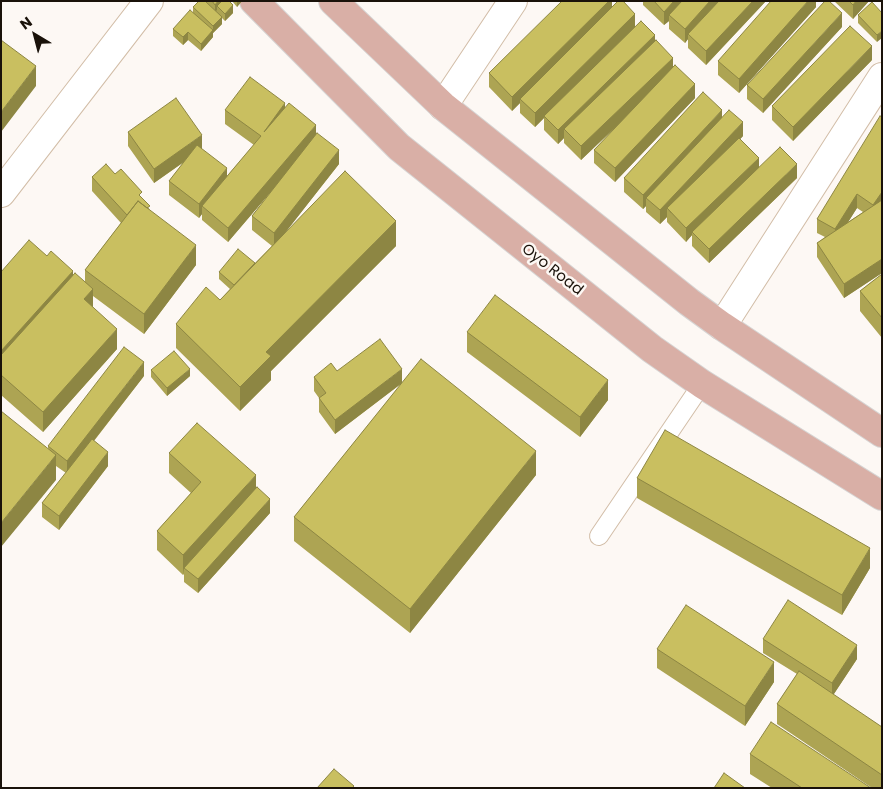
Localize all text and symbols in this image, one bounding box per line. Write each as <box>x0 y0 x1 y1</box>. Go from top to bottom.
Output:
north arrow <box>10 10 60 60</box>
text: N <box>16 12 36 34</box>
street label: Oyo Road <box>518 240 586 300</box>

